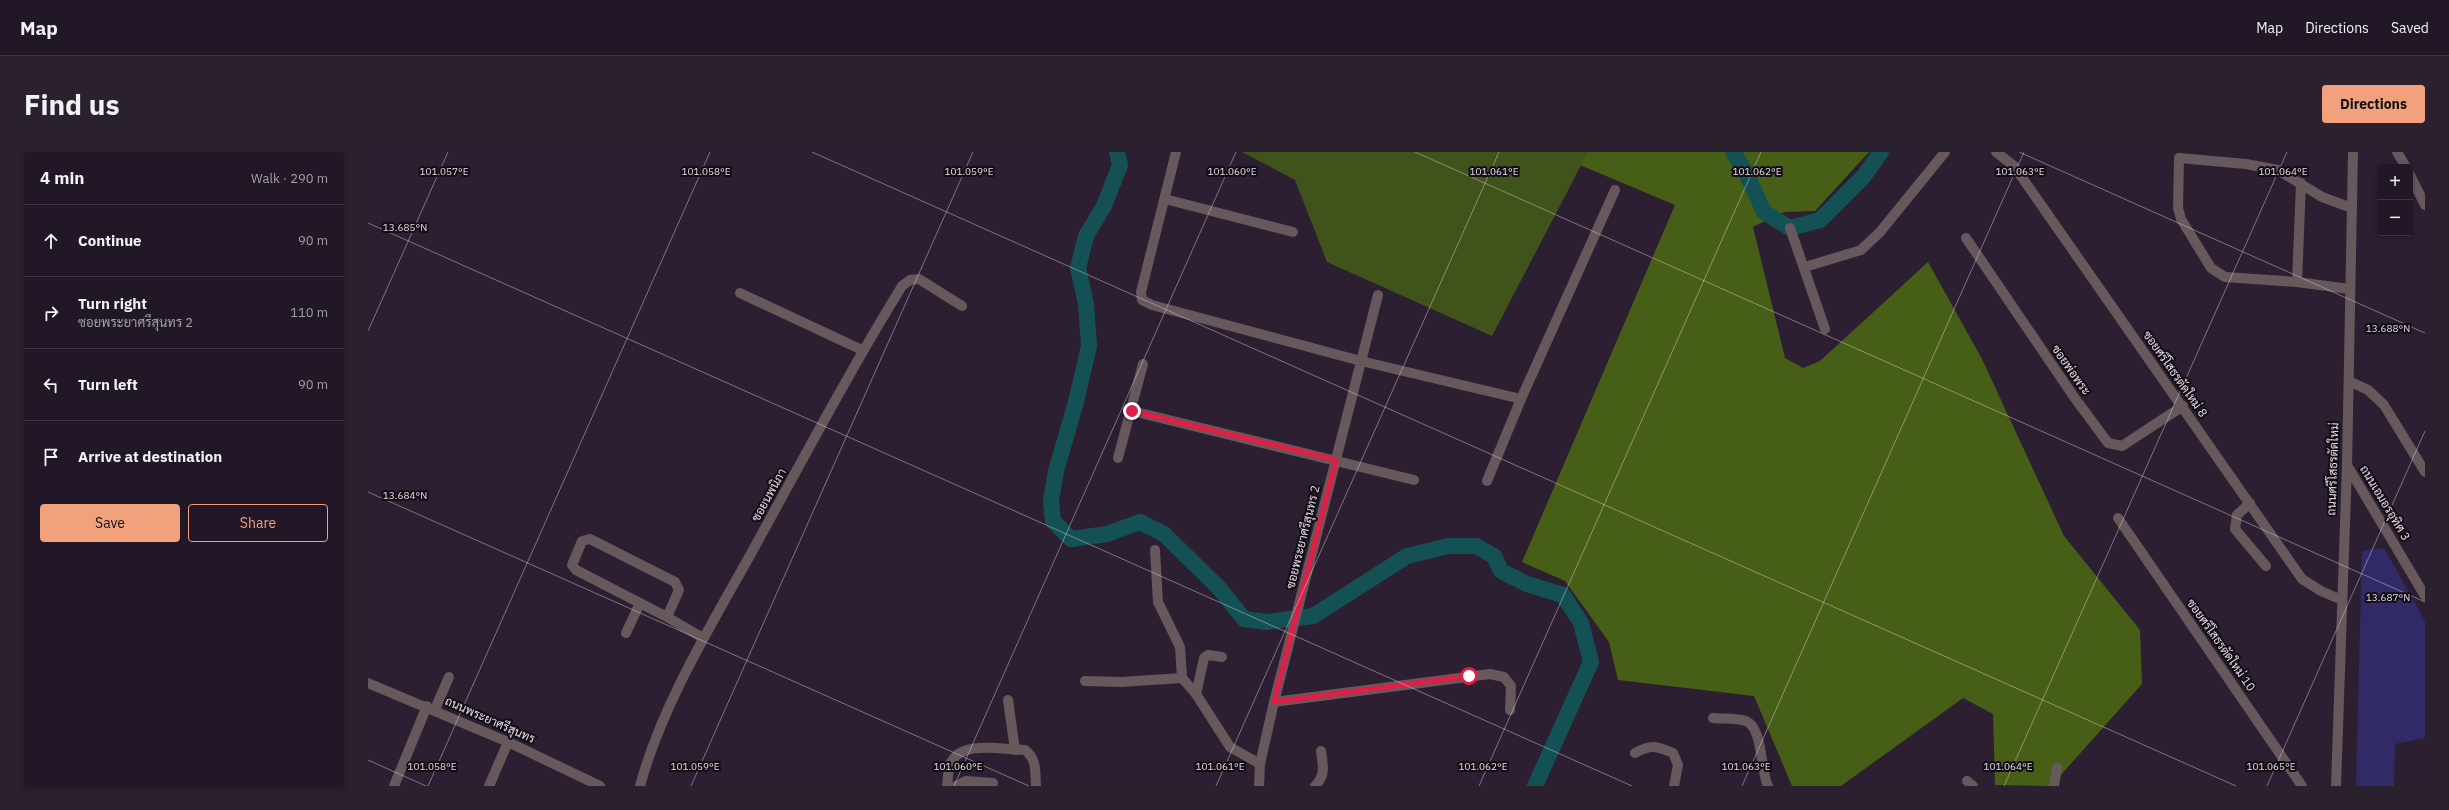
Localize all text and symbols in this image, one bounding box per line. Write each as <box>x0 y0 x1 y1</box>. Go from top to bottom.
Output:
text: Map <box>20 16 58 40</box>
text: Map <box>2256 19 2283 37</box>
text: Directions <box>2305 19 2369 37</box>
text: Saved <box>2391 19 2429 37</box>
button: Directions <box>2322 85 2425 123</box>
text: Find us <box>24 86 120 123</box>
map controls <box>2377 164 2413 236</box>
button: + <box>2377 164 2413 200</box>
text: 101.057°E <box>419 165 469 178</box>
text: 101.058°E <box>681 165 731 178</box>
text: 101.059°E <box>944 165 994 178</box>
text: 101.060°E <box>1207 165 1257 178</box>
text: 101.061°E <box>1469 165 1519 178</box>
text: 101.062°E <box>1732 165 1782 178</box>
text: 101.063°E <box>1995 165 2045 178</box>
text: 101.064°E <box>2258 165 2308 178</box>
text: 4 min <box>40 167 84 189</box>
text: Walk · 290 m <box>251 170 328 187</box>
button: − <box>2377 200 2413 236</box>
text: 13.685°N <box>383 221 427 234</box>
icon: ahead <box>40 230 62 252</box>
text: Continue <box>78 231 142 250</box>
text: 90 m <box>298 232 328 249</box>
text: Turn right <box>78 294 147 313</box>
icon: right <box>40 302 62 324</box>
text: 110 m <box>290 304 328 321</box>
text: ซอยพระยาศรีสุนทร 2 <box>78 314 193 331</box>
text: 13.688°N <box>2366 322 2410 335</box>
street label: ซอยศรีโสธรตัดใหม่ 8 <box>2140 328 2211 420</box>
street label: ซอยพ่อพระ <box>2049 342 2094 398</box>
icon: left <box>40 374 62 396</box>
text: Turn left <box>78 375 138 394</box>
text: 90 m <box>298 376 328 393</box>
route end <box>1123 402 1141 420</box>
street label: ถนนศรีโสธรตัดใหม่ <box>2323 422 2342 516</box>
icon: arrive <box>40 446 62 468</box>
text: Arrive at destination <box>78 447 222 466</box>
street label: ถนนเอมอรอุทิศ 3 <box>2355 462 2414 544</box>
street label: ซอยนพนิภา <box>748 466 789 524</box>
street label: ซอยพระยาศรีสุนทร 2 <box>1282 484 1325 591</box>
text: 13.684°N <box>383 489 427 502</box>
button: Save <box>40 504 180 542</box>
button: Share <box>188 504 328 542</box>
text: 13.687°N <box>2366 591 2410 604</box>
street label: ซอยศรีโสธรตัดใหม่ 10 <box>2184 596 2259 694</box>
route start <box>1460 667 1478 685</box>
street label: ถนนพระยาศรีสุนทร <box>442 693 538 748</box>
text: 101.058°E <box>407 760 457 773</box>
text: 101.059°E <box>670 760 720 773</box>
text: 101.060°E <box>933 760 983 773</box>
text: 101.061°E <box>1195 760 1245 773</box>
text: 101.062°E <box>1458 760 1508 773</box>
text: 101.063°E <box>1721 760 1771 773</box>
text: 101.064°E <box>1983 760 2033 773</box>
text: 101.065°E <box>2246 760 2296 773</box>

